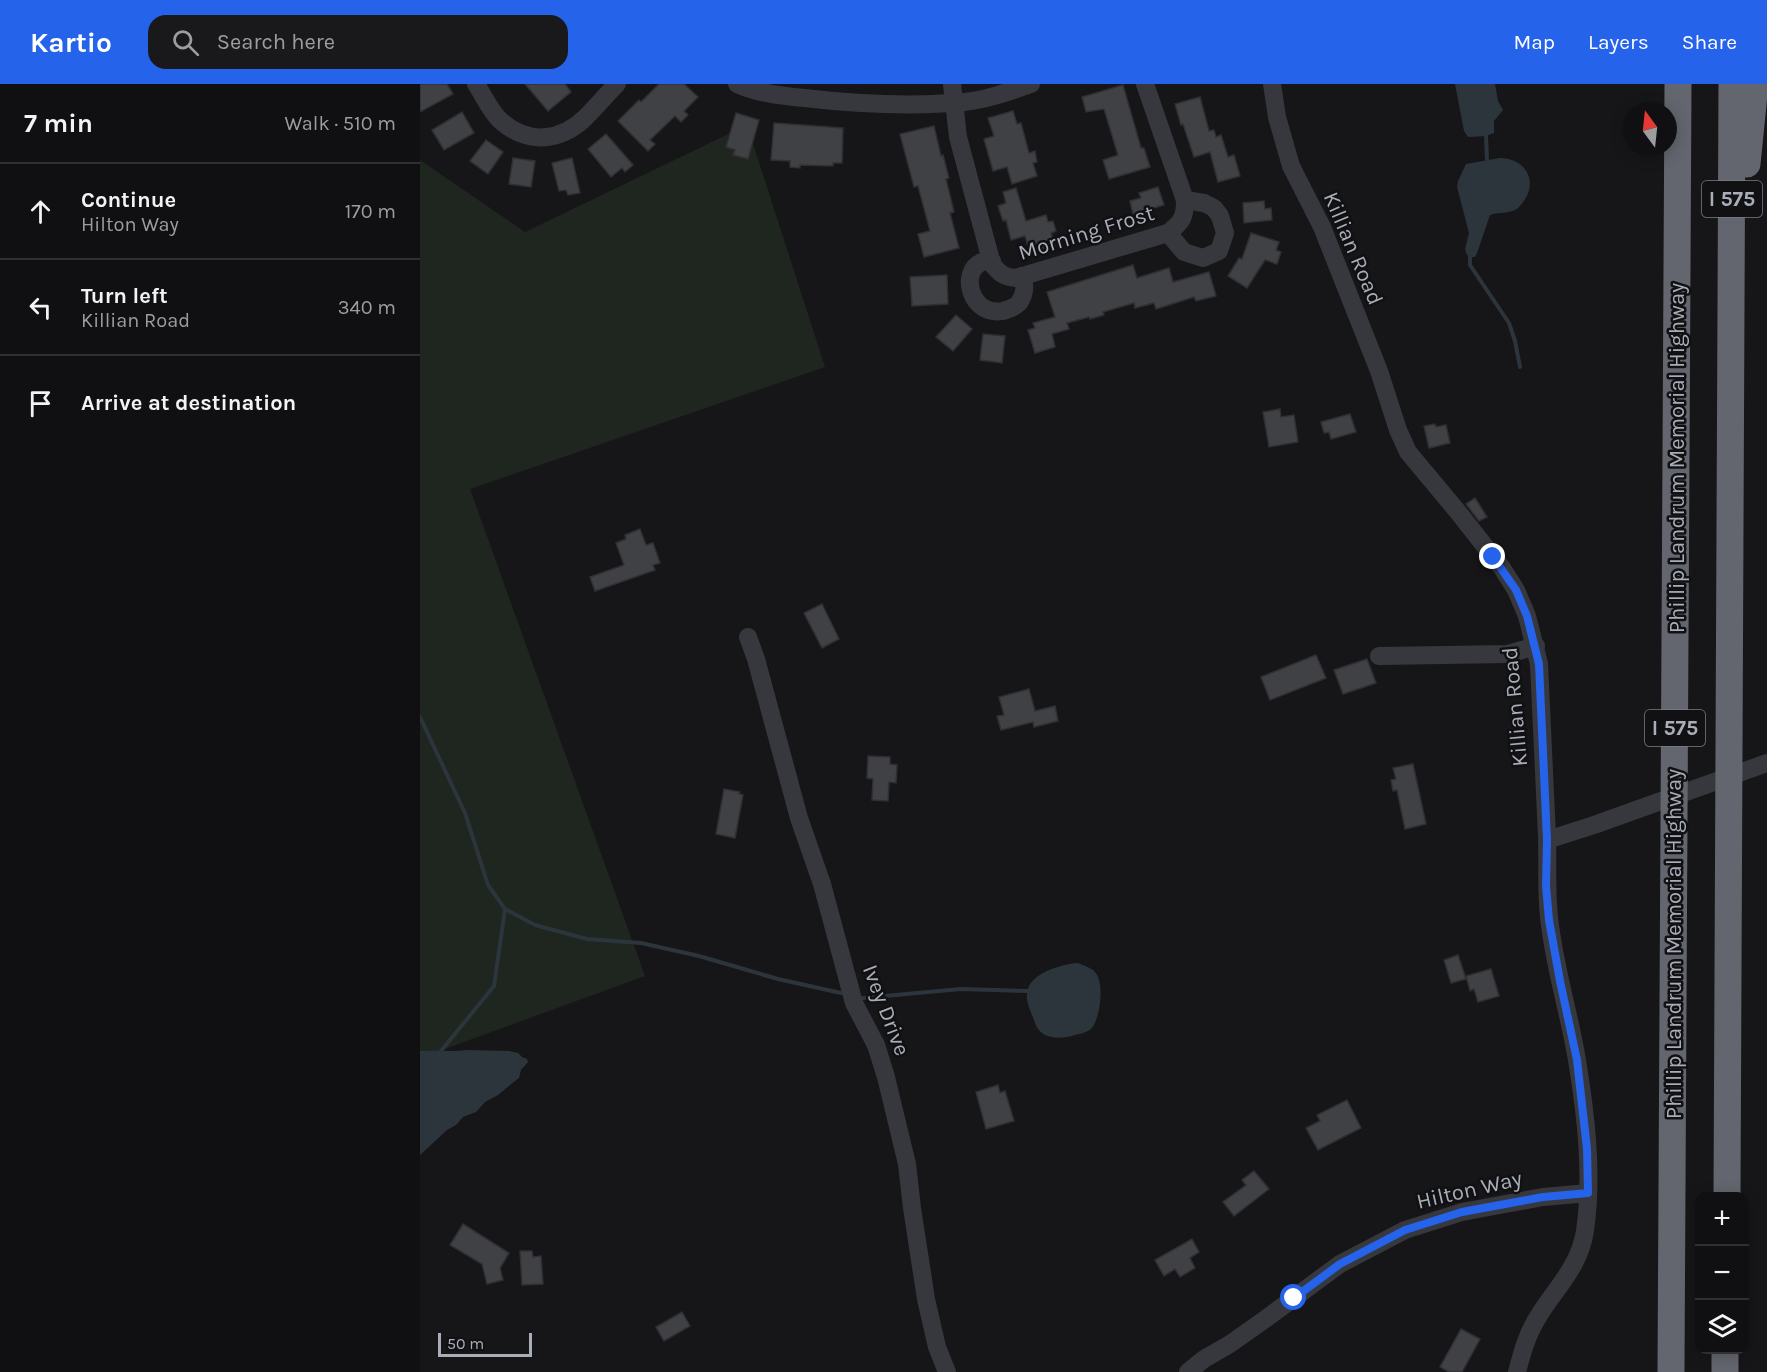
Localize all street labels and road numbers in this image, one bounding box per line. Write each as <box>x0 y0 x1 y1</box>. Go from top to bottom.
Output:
road number: I 575 <box>1702 181 1762 217</box>
street label: Killian Road <box>1318 188 1389 309</box>
street label: Morning Frost <box>1015 200 1157 266</box>
street label: Phillip Landrum Memorial Highway <box>1664 283 1690 633</box>
street label: Killian Road <box>1497 646 1533 768</box>
road number: I 575 <box>1645 710 1705 746</box>
street label: Phillip Landrum Memorial Highway <box>1661 769 1687 1119</box>
street label: Ivey Drive <box>857 961 915 1060</box>
street label: Hilton Way <box>1414 1165 1525 1215</box>

